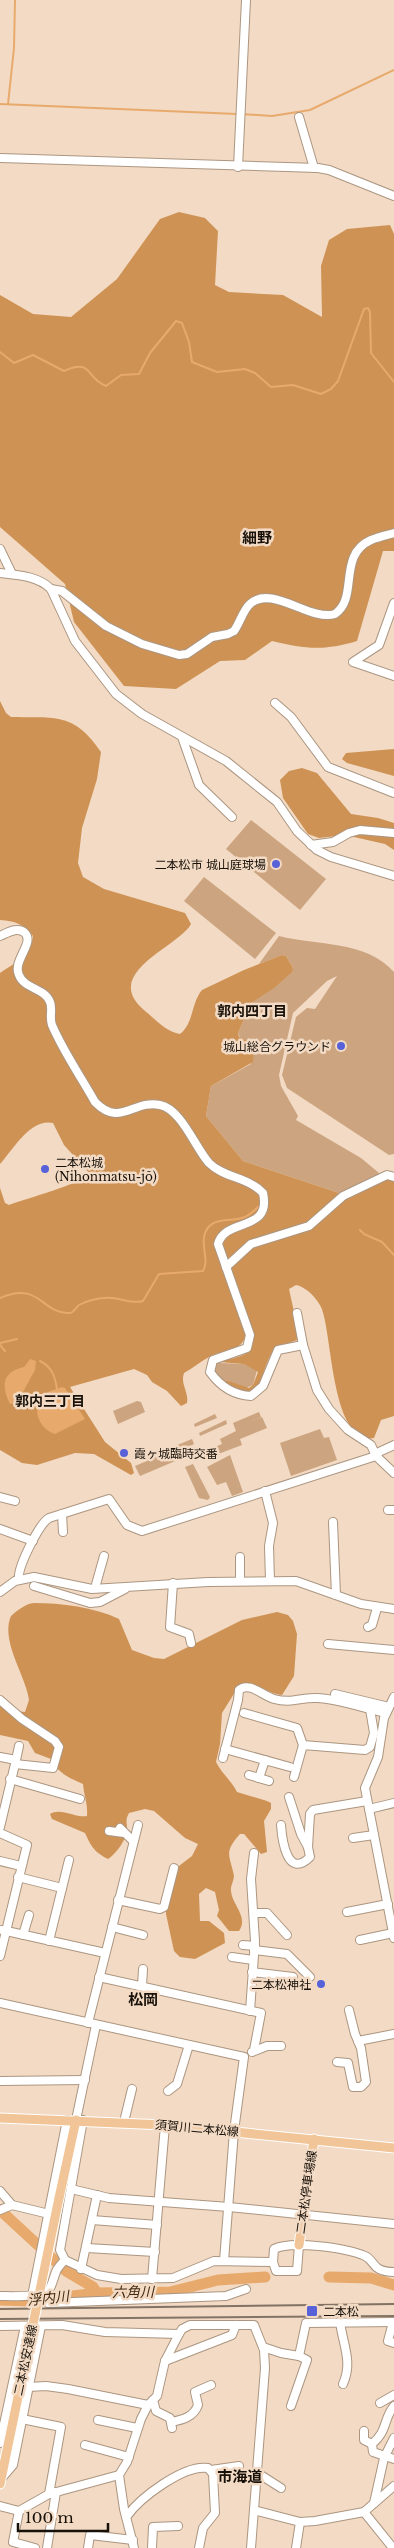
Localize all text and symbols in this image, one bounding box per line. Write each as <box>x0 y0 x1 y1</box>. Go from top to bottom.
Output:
district label: 細野 <box>242 528 272 547</box>
place label: 二本松市 城山庭球場 <box>155 857 266 872</box>
marker: 二本松市 城山庭球場 <box>270 858 282 870</box>
district label: 郭内四丁目 <box>217 1002 287 1020</box>
place label: 城山総合グラウンド <box>223 1039 331 1054</box>
marker: 城山総合グラウンド <box>335 1040 347 1052</box>
place label: 二本松城 (Nihonmatsu-jō) <box>55 1155 157 1184</box>
marker: 二本松城 (Nihonmatsu-jō) <box>39 1163 51 1175</box>
district label: 郭内三丁目 <box>15 1392 85 1410</box>
place label: 霞ヶ城臨時交番 <box>134 1446 218 1461</box>
marker: 霞ヶ城臨時交番 <box>118 1447 130 1459</box>
place label: 二本松神社 <box>251 1977 311 1992</box>
marker: 二本松神社 <box>315 1978 327 1990</box>
district label: 松岡 <box>128 1990 158 2009</box>
street label: 須賀川二本松線 <box>154 2117 240 2139</box>
street label: 二本松停車場線 <box>293 2149 319 2235</box>
water label: 六角川 <box>112 2283 156 2301</box>
water label: 浮内川 <box>26 2287 72 2309</box>
marker: 二本松 <box>305 2304 319 2318</box>
place label: 二本松 <box>323 2304 359 2319</box>
street label: 二本松安達線 <box>10 2323 40 2397</box>
district label: 市海道 <box>217 2467 263 2486</box>
scale bar <box>18 2500 108 2532</box>
text: 100 m <box>25 2508 74 2527</box>

